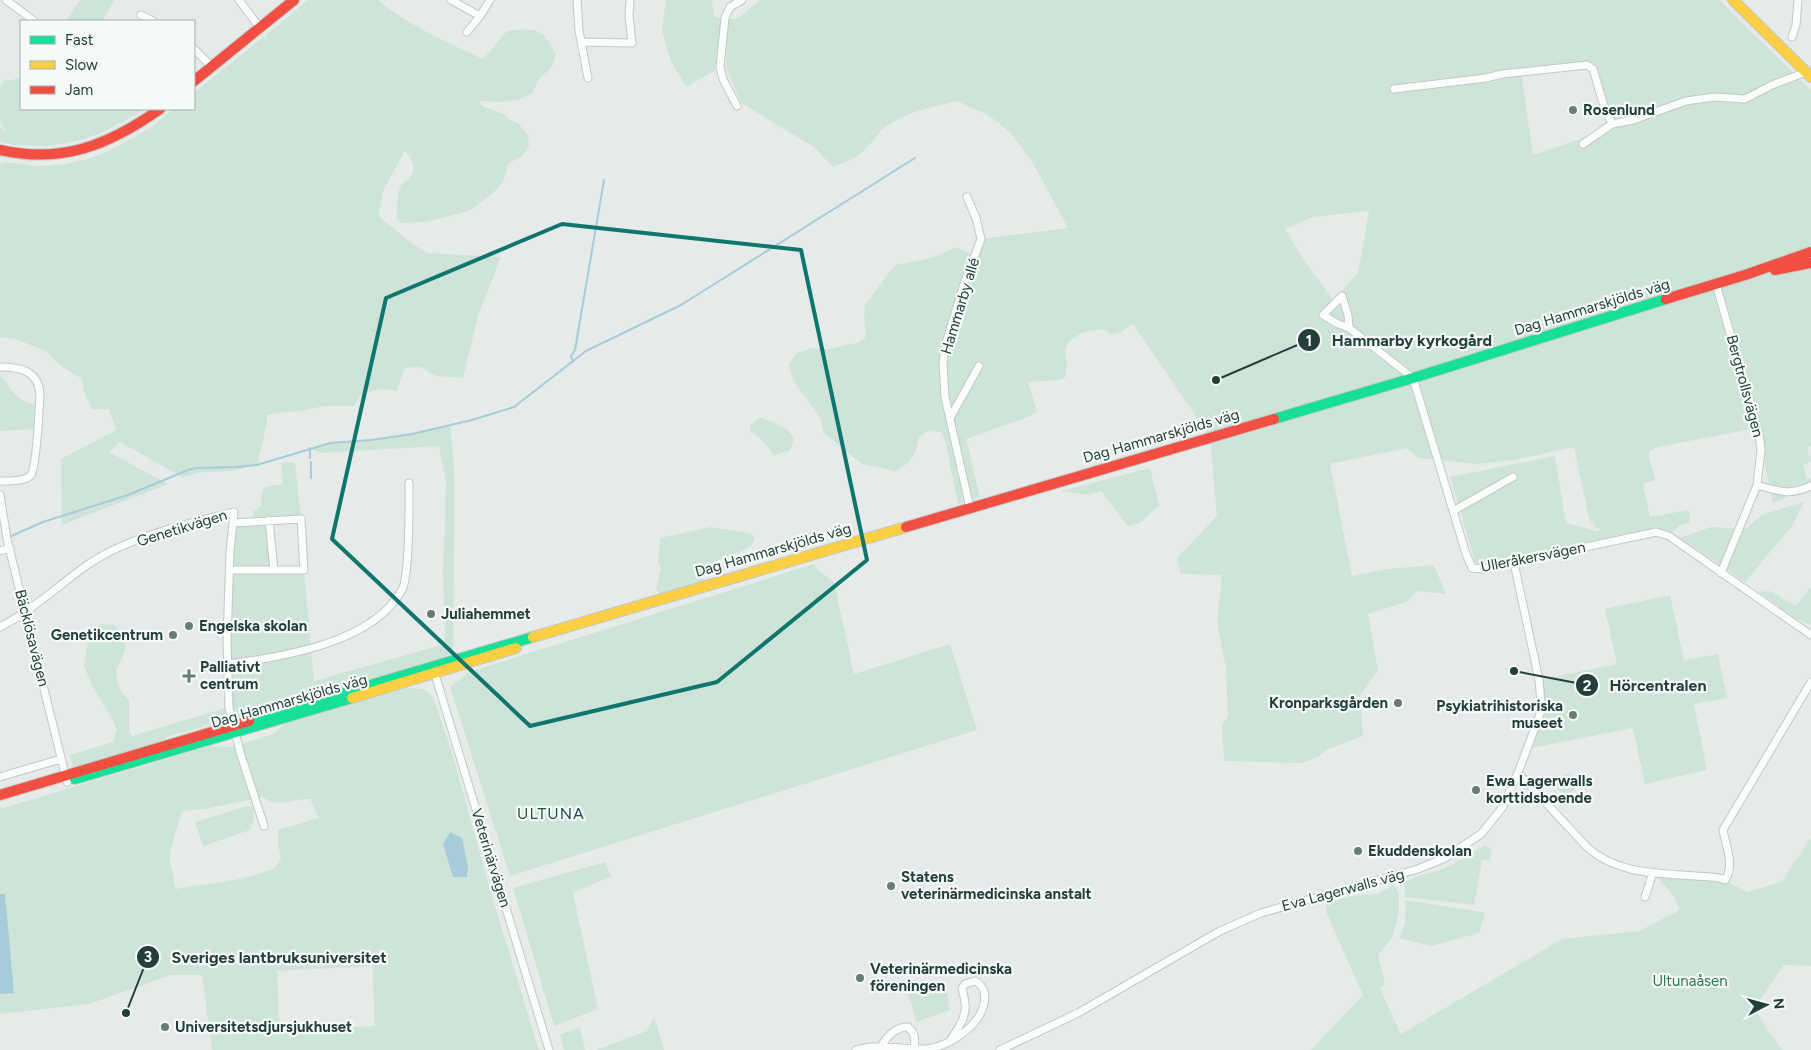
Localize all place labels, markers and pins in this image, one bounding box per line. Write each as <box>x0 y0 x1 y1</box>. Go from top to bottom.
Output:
place label: Rosenlund <box>1583 101 1655 119</box>
marker: Rosenlund <box>1567 104 1579 116</box>
callout: Hammarby kyrkogård <box>1297 325 1502 356</box>
place label: Juliahemmet <box>441 605 531 623</box>
marker: Juliahemmet <box>425 608 437 620</box>
place label: Engelska skolan <box>199 617 307 635</box>
marker: Engelska skolan <box>183 620 195 632</box>
place label: Genetikcentrum <box>51 626 163 644</box>
marker: Genetikcentrum <box>167 629 179 641</box>
place label: Palliativt centrum <box>200 658 261 693</box>
marker: Palliativt centrum <box>182 669 196 683</box>
callout: Hörcentralen <box>1575 670 1717 701</box>
place label: Kronparksgården <box>1269 694 1388 712</box>
marker: Kronparksgården <box>1392 697 1404 709</box>
place label: Psykiatrihistoriska museet <box>1436 697 1563 732</box>
marker: Psykiatrihistoriska museet <box>1567 709 1579 721</box>
place label: Ewa Lagerwalls korttidsboende <box>1486 772 1592 807</box>
marker: Ewa Lagerwalls korttidsboende <box>1470 784 1482 796</box>
place label: Ekuddenskolan <box>1368 842 1472 860</box>
marker: Ekuddenskolan <box>1352 845 1364 857</box>
place label: Statens veterinärmedicinska anstalt <box>901 868 1092 903</box>
marker: Statens veterinärmedicinska anstalt <box>885 880 897 892</box>
callout: Sveriges lantbruksuniversitet <box>136 942 396 973</box>
place label: Veterinärmedicinska föreningen <box>870 960 1012 995</box>
marker: Veterinärmedicinska föreningen <box>854 972 866 984</box>
place label: Universitetsdjursjukhuset <box>175 1018 352 1036</box>
marker: Universitetsdjursjukhuset <box>159 1021 171 1033</box>

